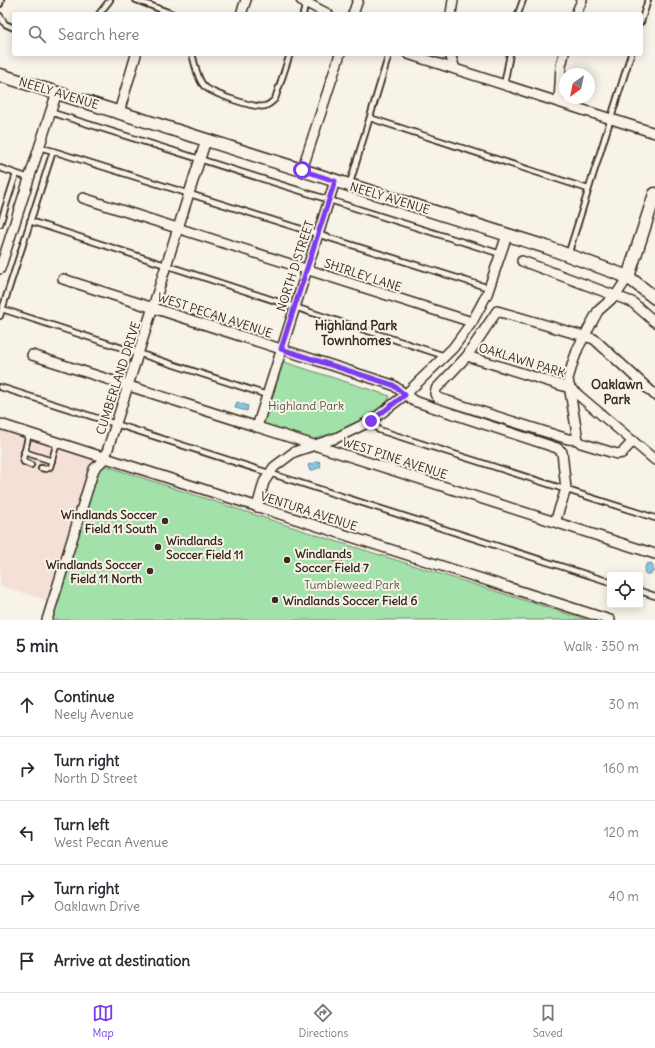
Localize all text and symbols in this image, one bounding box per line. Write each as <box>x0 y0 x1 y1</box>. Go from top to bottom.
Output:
search box <box>12 12 643 56</box>
icon: search <box>26 23 48 45</box>
text: Search here <box>58 25 139 44</box>
north arrow <box>559 68 595 104</box>
street label: NEELY AVENUE <box>17 74 101 112</box>
route start <box>293 161 311 179</box>
street label: NEELY AVENUE <box>348 179 432 217</box>
street label: NORTH D STREET <box>273 219 317 313</box>
street label: SHIRLEY LANE <box>322 255 404 295</box>
street label: WEST PECAN AVENUE <box>156 289 274 341</box>
district label: Highland Park Townhomes <box>315 317 398 349</box>
street label: CUMBERLAND DRIVE <box>93 319 143 437</box>
street label: OAKLAWN PARK <box>477 340 568 380</box>
district label: Oaklawn Park <box>591 376 644 408</box>
park label: Highland Park <box>268 398 344 413</box>
route end <box>362 412 380 430</box>
street label: WEST PINE AVENUE <box>341 434 449 482</box>
street label: VENTURA AVENUE <box>259 488 359 534</box>
place label: Windlands Soccer Field 11 South <box>61 507 157 536</box>
marker: Windlands Soccer Field 11 South <box>160 516 170 526</box>
place label: Windlands Soccer Field 11 <box>166 533 244 562</box>
marker: Windlands Soccer Field 11 <box>153 542 163 552</box>
place label: Windlands Soccer Field 7 <box>295 546 369 575</box>
marker: Windlands Soccer Field 7 <box>282 555 292 565</box>
place label: Windlands Soccer Field 11 North <box>46 557 142 586</box>
marker: Windlands Soccer Field 11 North <box>145 566 155 576</box>
map controls <box>607 572 643 608</box>
button: locate <box>607 572 643 608</box>
park label: Tumbleweed Park <box>304 577 400 592</box>
place label: Windlands Soccer Field 6 <box>283 593 418 608</box>
marker: Windlands Soccer Field 6 <box>270 595 280 605</box>
text: 5 min <box>16 635 58 657</box>
text: Walk · 350 m <box>564 638 639 655</box>
text: Continue <box>54 687 115 706</box>
icon: ahead <box>16 694 38 716</box>
text: 30 m <box>609 696 639 713</box>
text: Neely Avenue <box>54 706 134 723</box>
text: Turn right <box>54 751 119 770</box>
icon: right <box>16 758 38 780</box>
text: 160 m <box>603 760 639 777</box>
text: North D Street <box>54 770 137 787</box>
text: Turn left <box>54 815 109 834</box>
icon: left <box>16 822 38 844</box>
text: 120 m <box>604 824 639 841</box>
text: West Pecan Avenue <box>54 834 168 851</box>
text: Turn right <box>54 879 119 898</box>
icon: right <box>16 886 38 908</box>
text: 40 m <box>608 888 639 905</box>
text: Oaklawn Drive <box>54 898 140 915</box>
icon: arrive <box>16 950 38 972</box>
text: Arrive at destination <box>54 951 190 970</box>
tab: Map <box>92 1002 114 1040</box>
tab: Directions <box>299 1002 348 1040</box>
tab: Saved <box>533 1002 563 1040</box>

